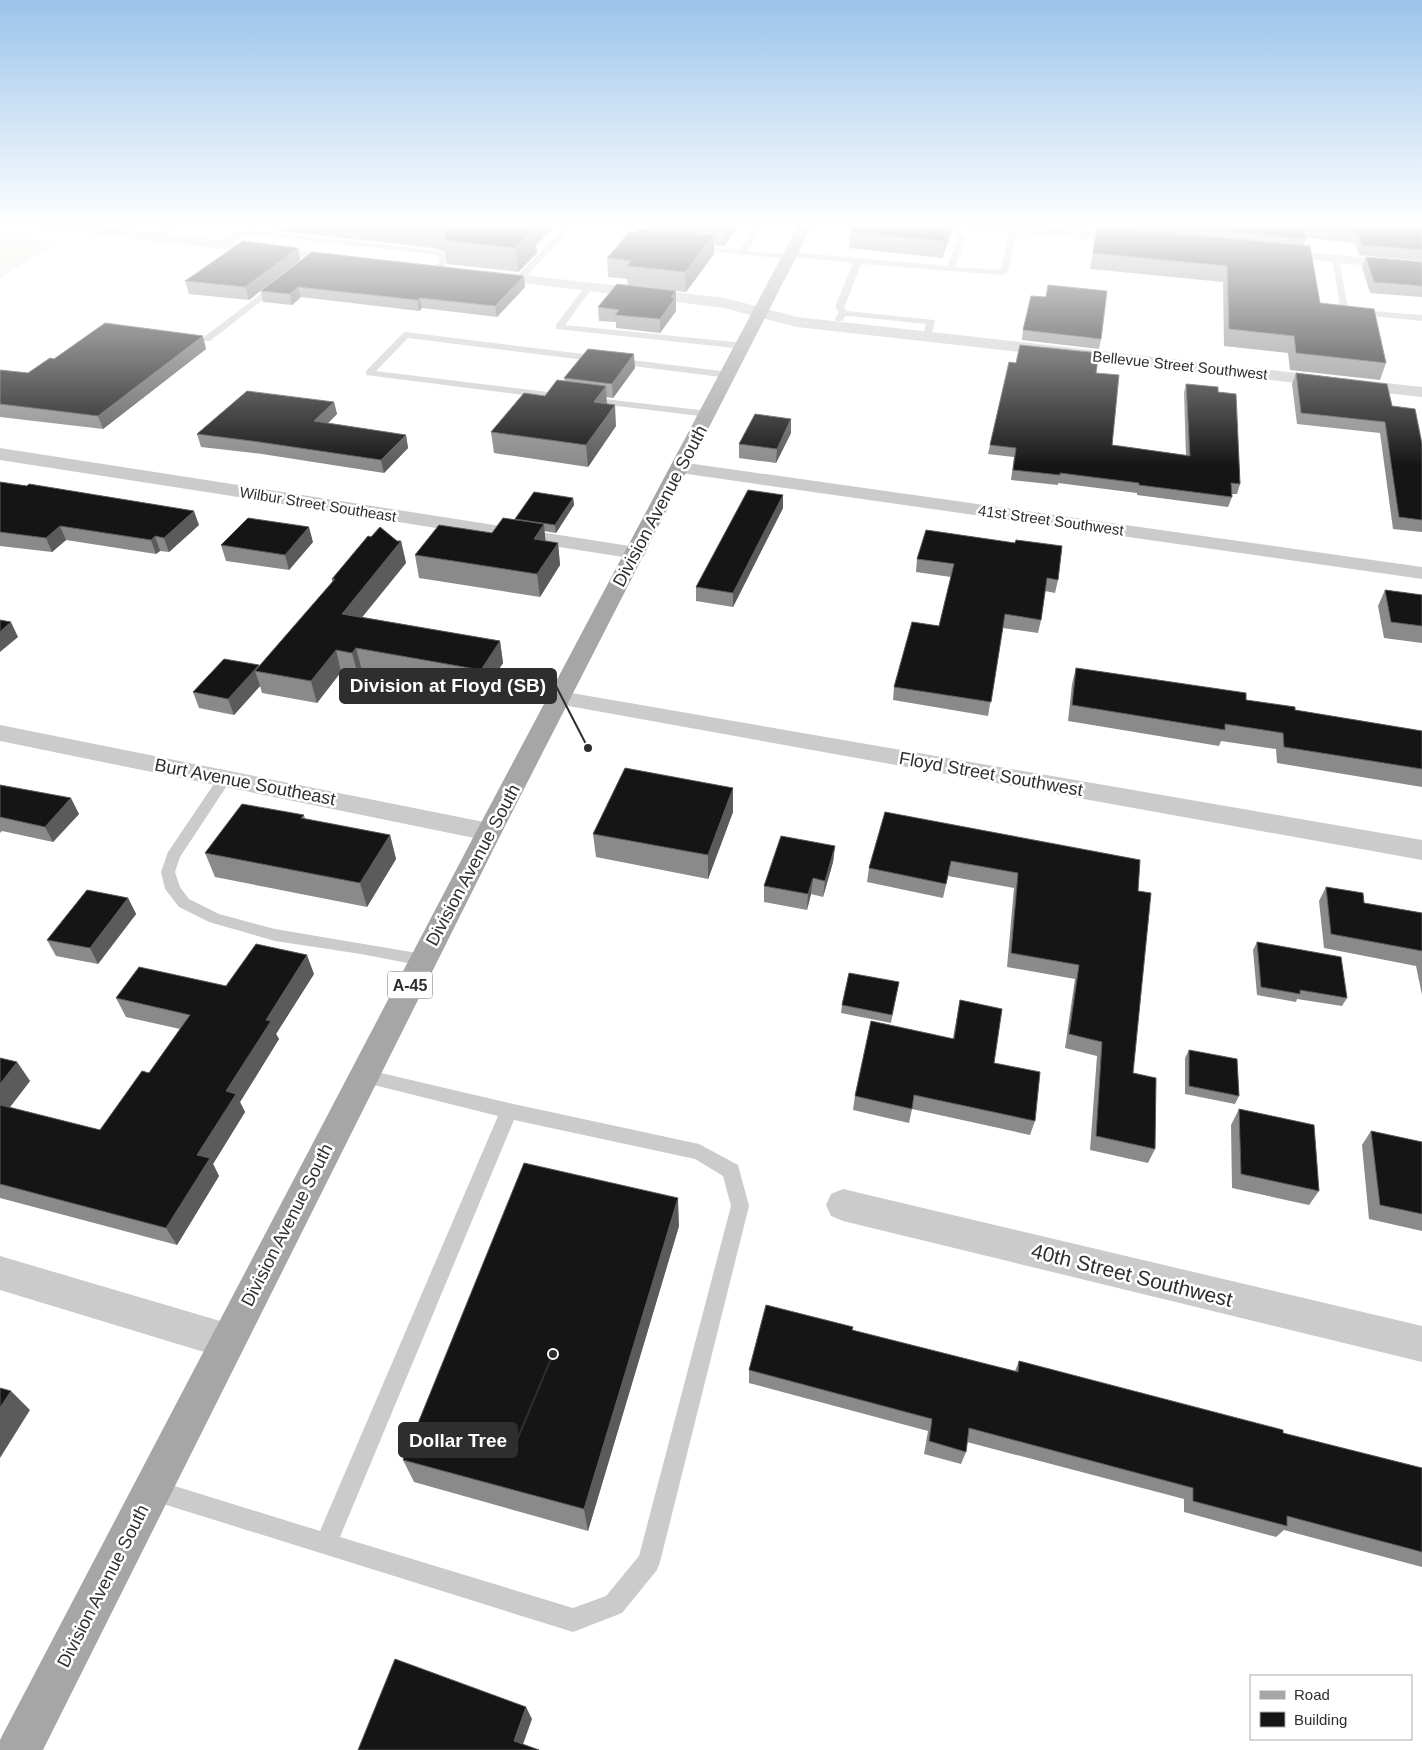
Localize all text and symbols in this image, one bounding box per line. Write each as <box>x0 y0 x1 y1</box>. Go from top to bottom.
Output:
street label: Bellevue Street Southwest <box>1092 347 1269 383</box>
street label: Division Avenue South <box>609 422 711 590</box>
street label: Wilbur Street Southeast <box>238 483 398 525</box>
street label: 41st Street Southwest <box>977 501 1126 539</box>
callout: Division at Floyd (SB) <box>340 669 556 703</box>
text: Division at Floyd (SB) <box>350 675 546 696</box>
street label: Floyd Street Southwest <box>898 748 1084 800</box>
street label: Burt Avenue Southeast <box>153 755 337 809</box>
street label: Division Avenue South <box>422 781 524 949</box>
road number: A-45 <box>388 972 432 998</box>
street label: Division Avenue South <box>237 1140 337 1310</box>
street label: 40th Street Southwest <box>1029 1239 1235 1311</box>
callout: Dollar Tree <box>399 1423 517 1457</box>
text: Dollar Tree <box>409 1430 507 1451</box>
street label: Division Avenue South <box>53 1501 153 1671</box>
legend <box>1250 1675 1412 1740</box>
text: Road <box>1294 1686 1330 1703</box>
text: Building <box>1294 1711 1347 1728</box>

